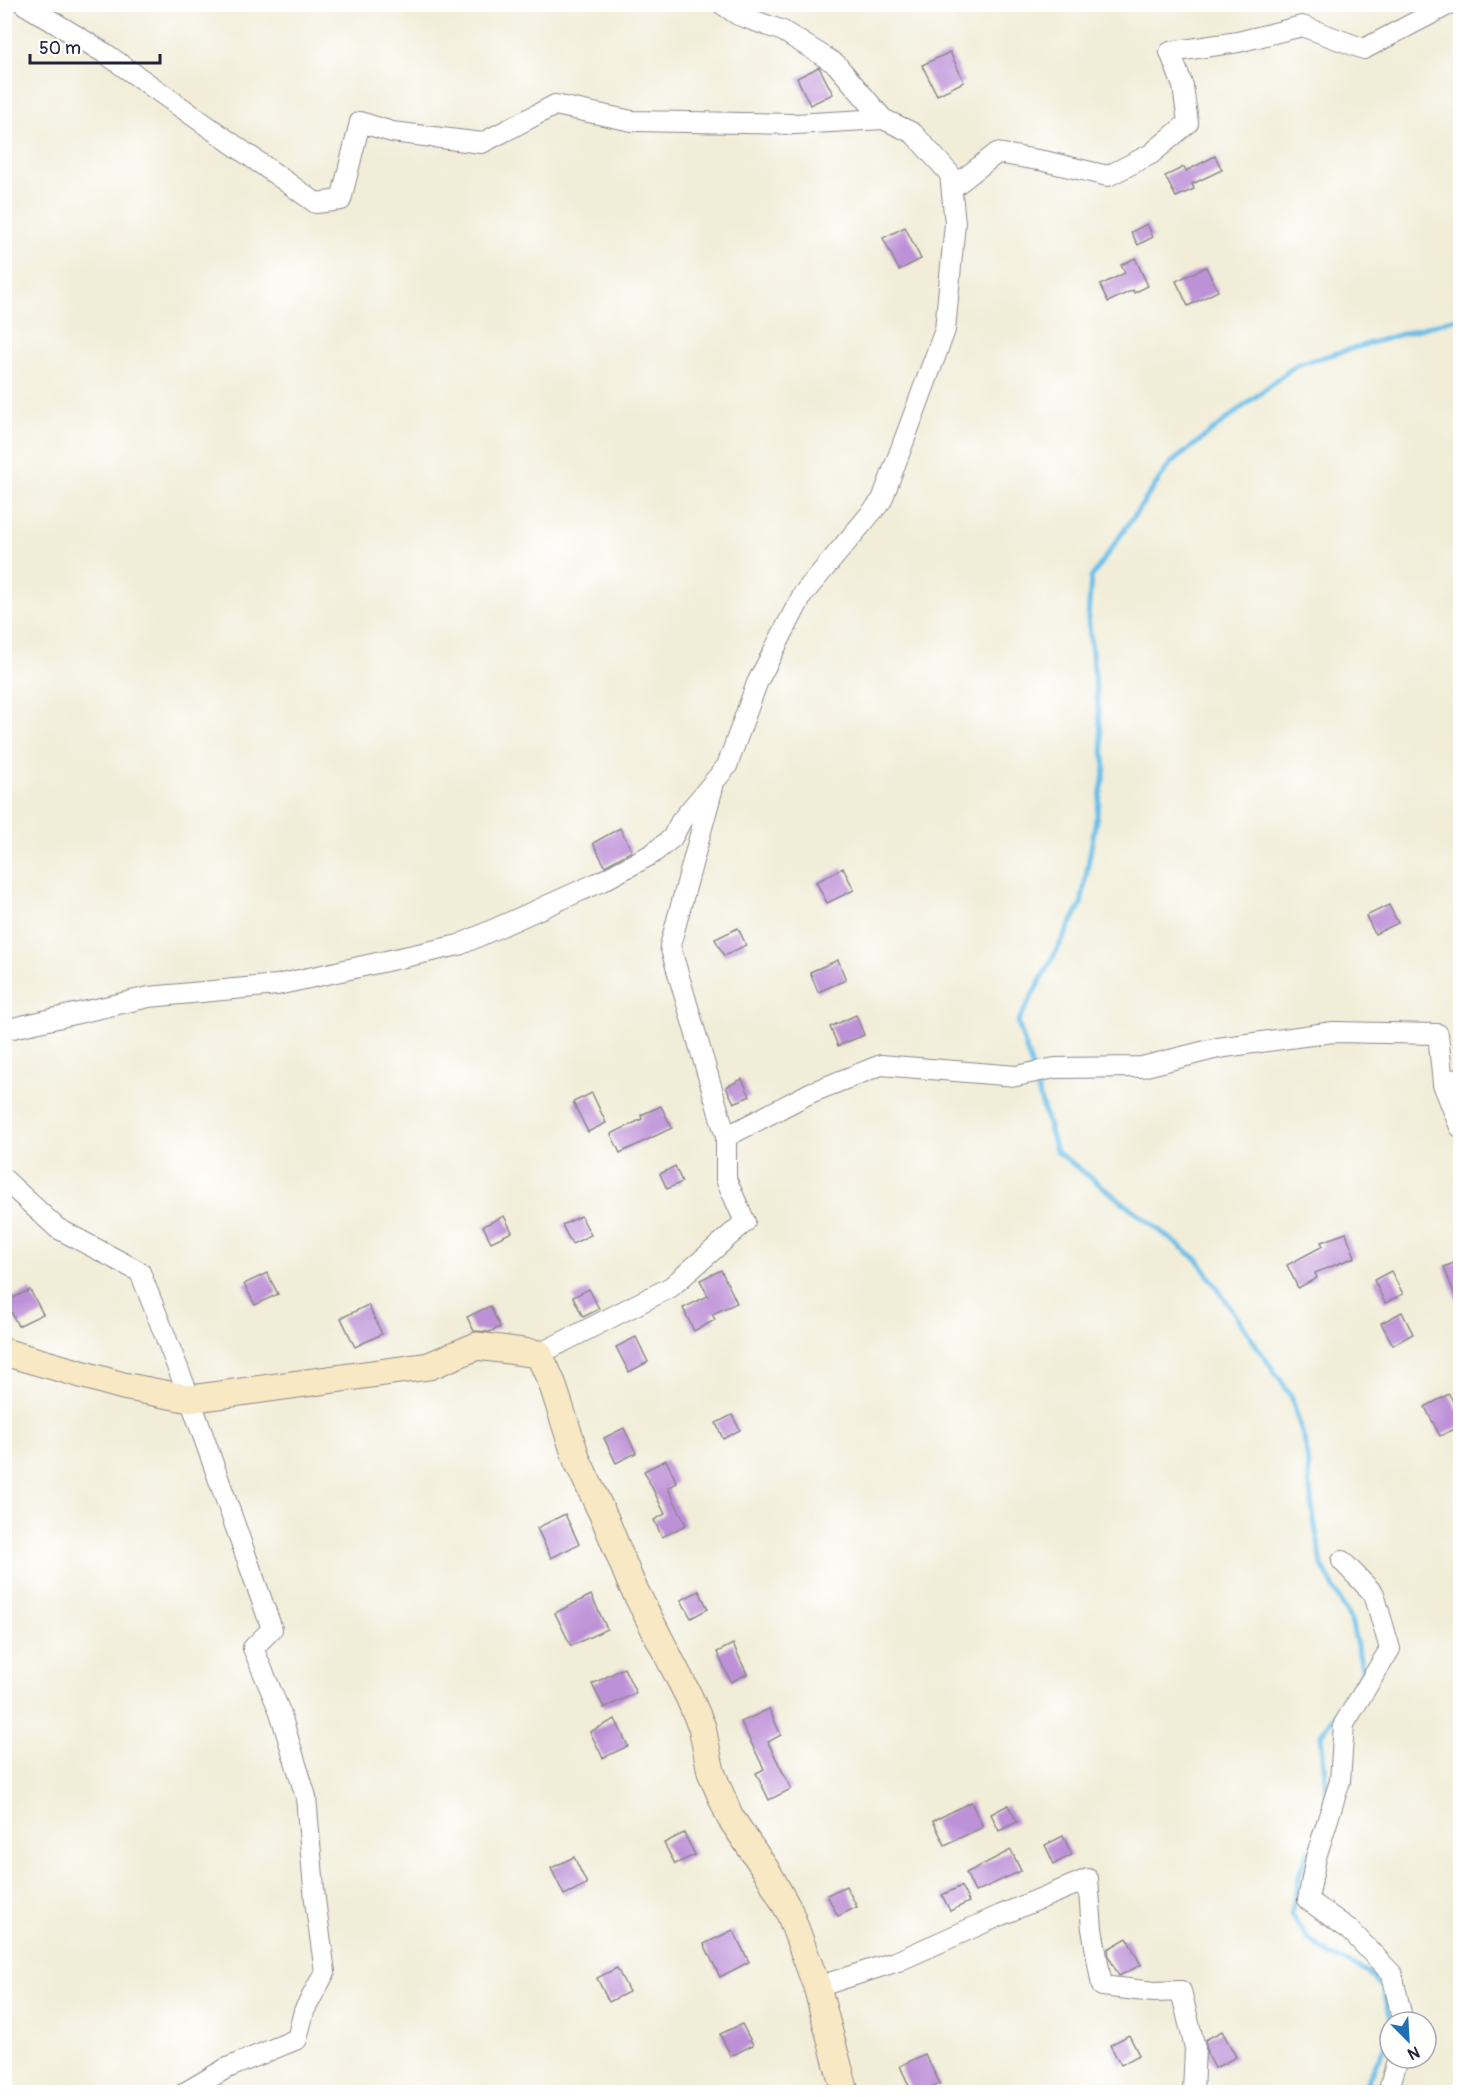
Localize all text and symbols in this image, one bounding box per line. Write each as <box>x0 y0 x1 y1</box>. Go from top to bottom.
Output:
scale bar <box>30 27 160 65</box>
text: 50 m <box>39 37 81 60</box>
north arrow <box>1378 2010 1438 2070</box>
text: N <box>1405 2041 1423 2064</box>

